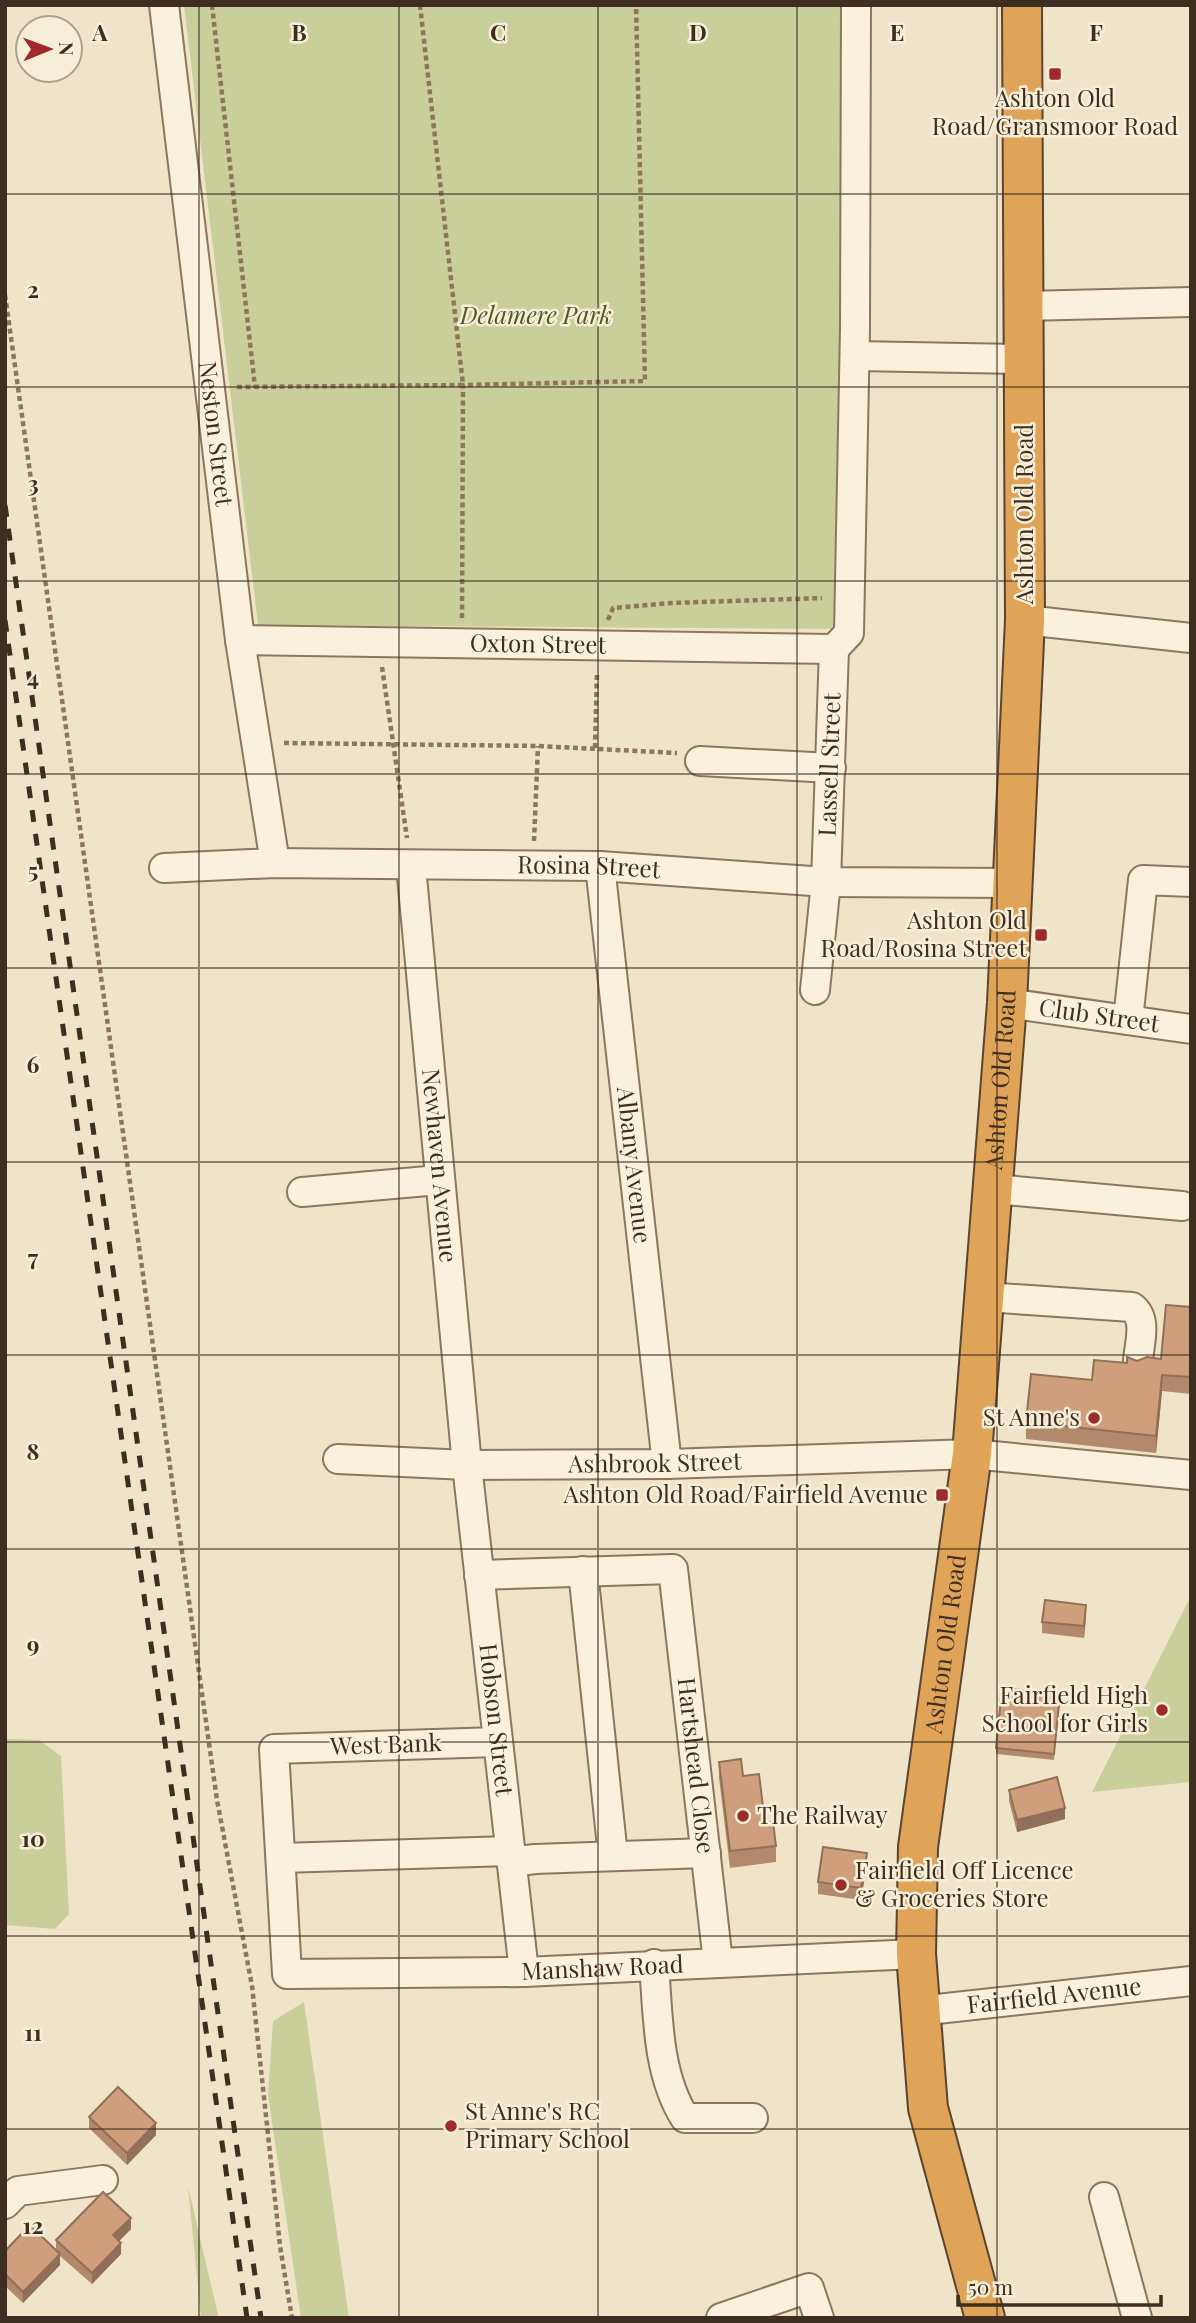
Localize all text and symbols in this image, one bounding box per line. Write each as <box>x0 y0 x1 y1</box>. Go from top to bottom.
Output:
north arrow <box>14 14 84 84</box>
text: A <box>91 16 108 47</box>
text: B <box>291 16 307 47</box>
text: C <box>490 16 506 47</box>
text: D <box>689 16 707 47</box>
text: E <box>890 16 904 47</box>
text: F <box>1089 16 1103 47</box>
text: N <box>54 42 80 56</box>
marker: Ashton Old Road/Gransmoor Road <box>1047 66 1063 82</box>
place label: Ashton Old Road/Gransmoor Road <box>932 81 1178 141</box>
text: 2 <box>27 273 39 304</box>
park label: Delamere Park <box>459 298 612 330</box>
street label: Neston Street <box>193 359 242 509</box>
street label: Ashton Old Road <box>1007 424 1039 605</box>
text: 3 <box>27 467 39 498</box>
street label: Oxton Street <box>470 625 607 660</box>
text: 4 <box>27 661 39 692</box>
street label: Lassell Street <box>810 692 847 837</box>
street label: Rosina Street <box>517 847 662 884</box>
text: 5 <box>28 854 38 885</box>
place label: Ashton Old Road/Rosina Street <box>821 903 1027 963</box>
marker: Ashton Old Road/Rosina Street <box>1033 927 1049 943</box>
street label: Ashton Old Road <box>976 989 1022 1172</box>
street label: Club Street <box>1037 990 1162 1038</box>
text: 6 <box>27 1048 40 1079</box>
street label: Newhaven Avenue <box>416 1067 466 1264</box>
street label: Albany Avenue <box>611 1084 660 1245</box>
text: 7 <box>28 1241 39 1272</box>
place label: St Anne's <box>983 1400 1080 1432</box>
marker: St Anne's <box>1086 1410 1102 1426</box>
text: 8 <box>27 1435 39 1466</box>
street label: Ashbrook Street <box>567 1444 742 1478</box>
place label: Ashton Old Road/Fairfield Avenue <box>563 1477 928 1509</box>
marker: Ashton Old Road/Fairfield Avenue <box>934 1487 950 1503</box>
street label: Ashton Old Road <box>916 1552 972 1736</box>
text: 9 <box>27 1628 39 1659</box>
street label: Hobson Street <box>473 1642 522 1798</box>
street label: Hartshead Close <box>672 1676 723 1855</box>
place label: Fairfield High School for Girls <box>982 1678 1148 1738</box>
marker: Fairfield High School for Girls <box>1154 1702 1170 1718</box>
street label: West Bank <box>329 1725 443 1761</box>
place label: The Railway <box>757 1798 888 1830</box>
marker: The Railway <box>735 1808 751 1824</box>
text: 10 <box>21 1822 45 1853</box>
place label: Fairfield Off Licence & Groceries Store <box>855 1853 1074 1913</box>
marker: Fairfield Off Licence & Groceries Store <box>833 1877 849 1893</box>
street label: Manshaw Road <box>521 1947 684 1986</box>
street label: Fairfield Avenue <box>965 1969 1143 2020</box>
text: 11 <box>24 2016 42 2047</box>
place label: St Anne's RC Primary School <box>465 2094 630 2154</box>
marker: St Anne's RC Primary School <box>443 2118 459 2134</box>
text: 12 <box>23 2209 43 2240</box>
scale bar <box>958 2264 1161 2308</box>
text: 50 m <box>968 2272 1014 2300</box>

